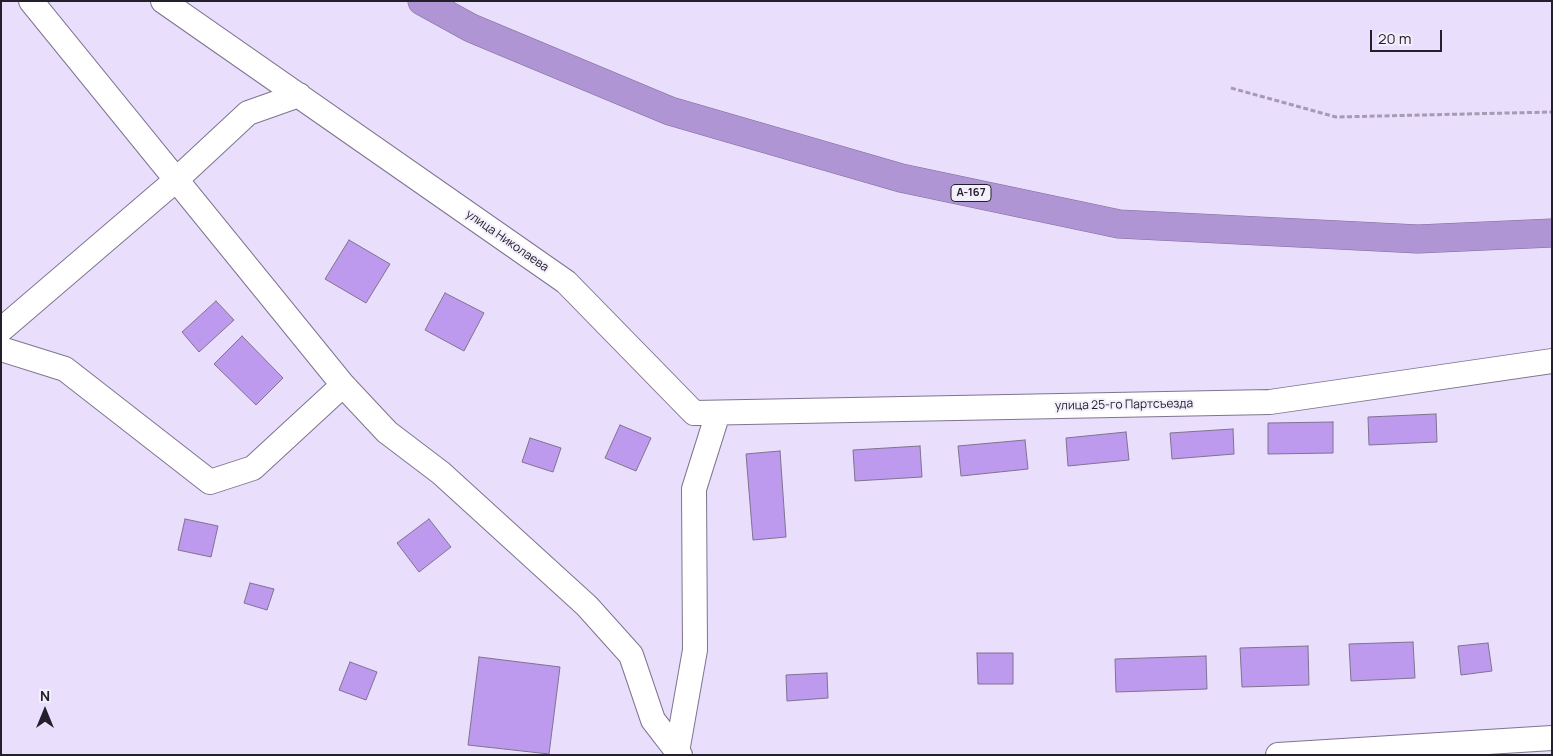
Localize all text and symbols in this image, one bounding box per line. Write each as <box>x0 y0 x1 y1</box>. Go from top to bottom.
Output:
scale bar <box>1373 20 1446 52</box>
text: 20 m <box>1378 28 1411 49</box>
road number: А-167 <box>951 184 991 202</box>
street label: улица Николаева <box>463 207 551 275</box>
street label: улица 25-го Партсъезда <box>1055 397 1193 413</box>
north arrow <box>20 686 70 736</box>
text: N <box>40 686 50 705</box>

